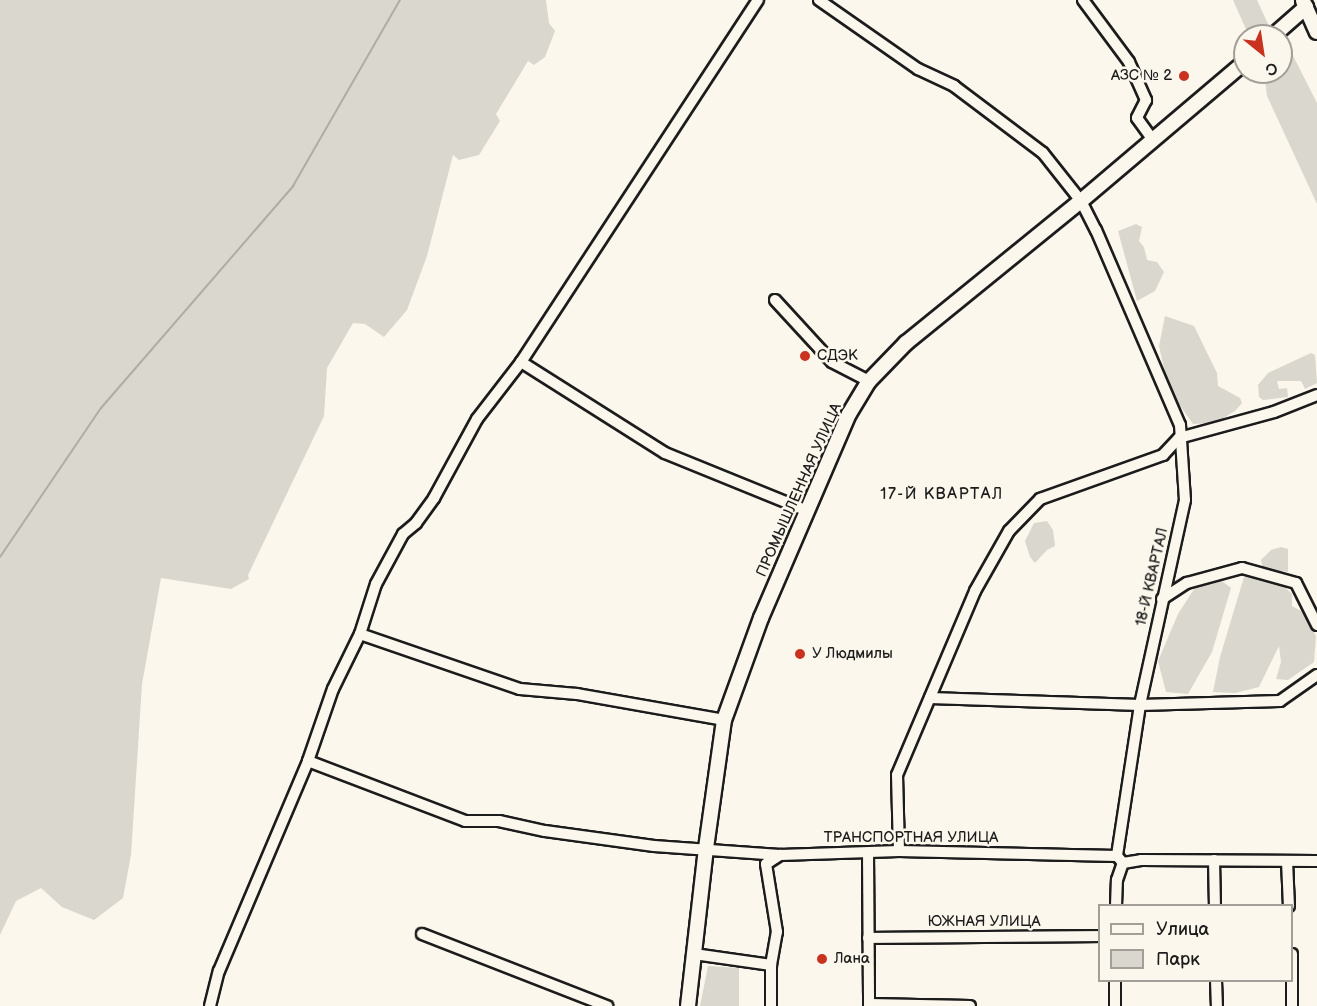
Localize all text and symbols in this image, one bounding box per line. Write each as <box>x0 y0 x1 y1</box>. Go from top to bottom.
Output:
north arrow <box>1233 24 1293 84</box>
text: С <box>1262 57 1281 79</box>
place label: АЗС № 2 <box>1111 67 1172 85</box>
marker: АЗС № 2 <box>1177 69 1191 83</box>
place label: СДЭК <box>817 347 858 365</box>
marker: СДЭК <box>798 349 812 363</box>
street label: ПРОМЫШЛЕННАЯ УЛИЦА <box>752 400 846 580</box>
district label: 17-Й КВАРТАЛ <box>880 485 1004 505</box>
street label: 18-Й КВАРТАЛ <box>1132 526 1172 628</box>
place label: У Людмилы <box>812 645 893 663</box>
marker: У Людмилы <box>793 647 807 661</box>
street label: ТРАНСПОРТНАЯ УЛИЦА <box>824 829 998 847</box>
legend <box>1098 904 1293 982</box>
street label: ЮЖНАЯ УЛИЦА <box>928 913 1040 931</box>
text: Улица <box>1156 919 1209 940</box>
text: Парк <box>1156 949 1200 970</box>
place label: Лана <box>834 950 870 968</box>
marker: Лана <box>815 952 829 966</box>

